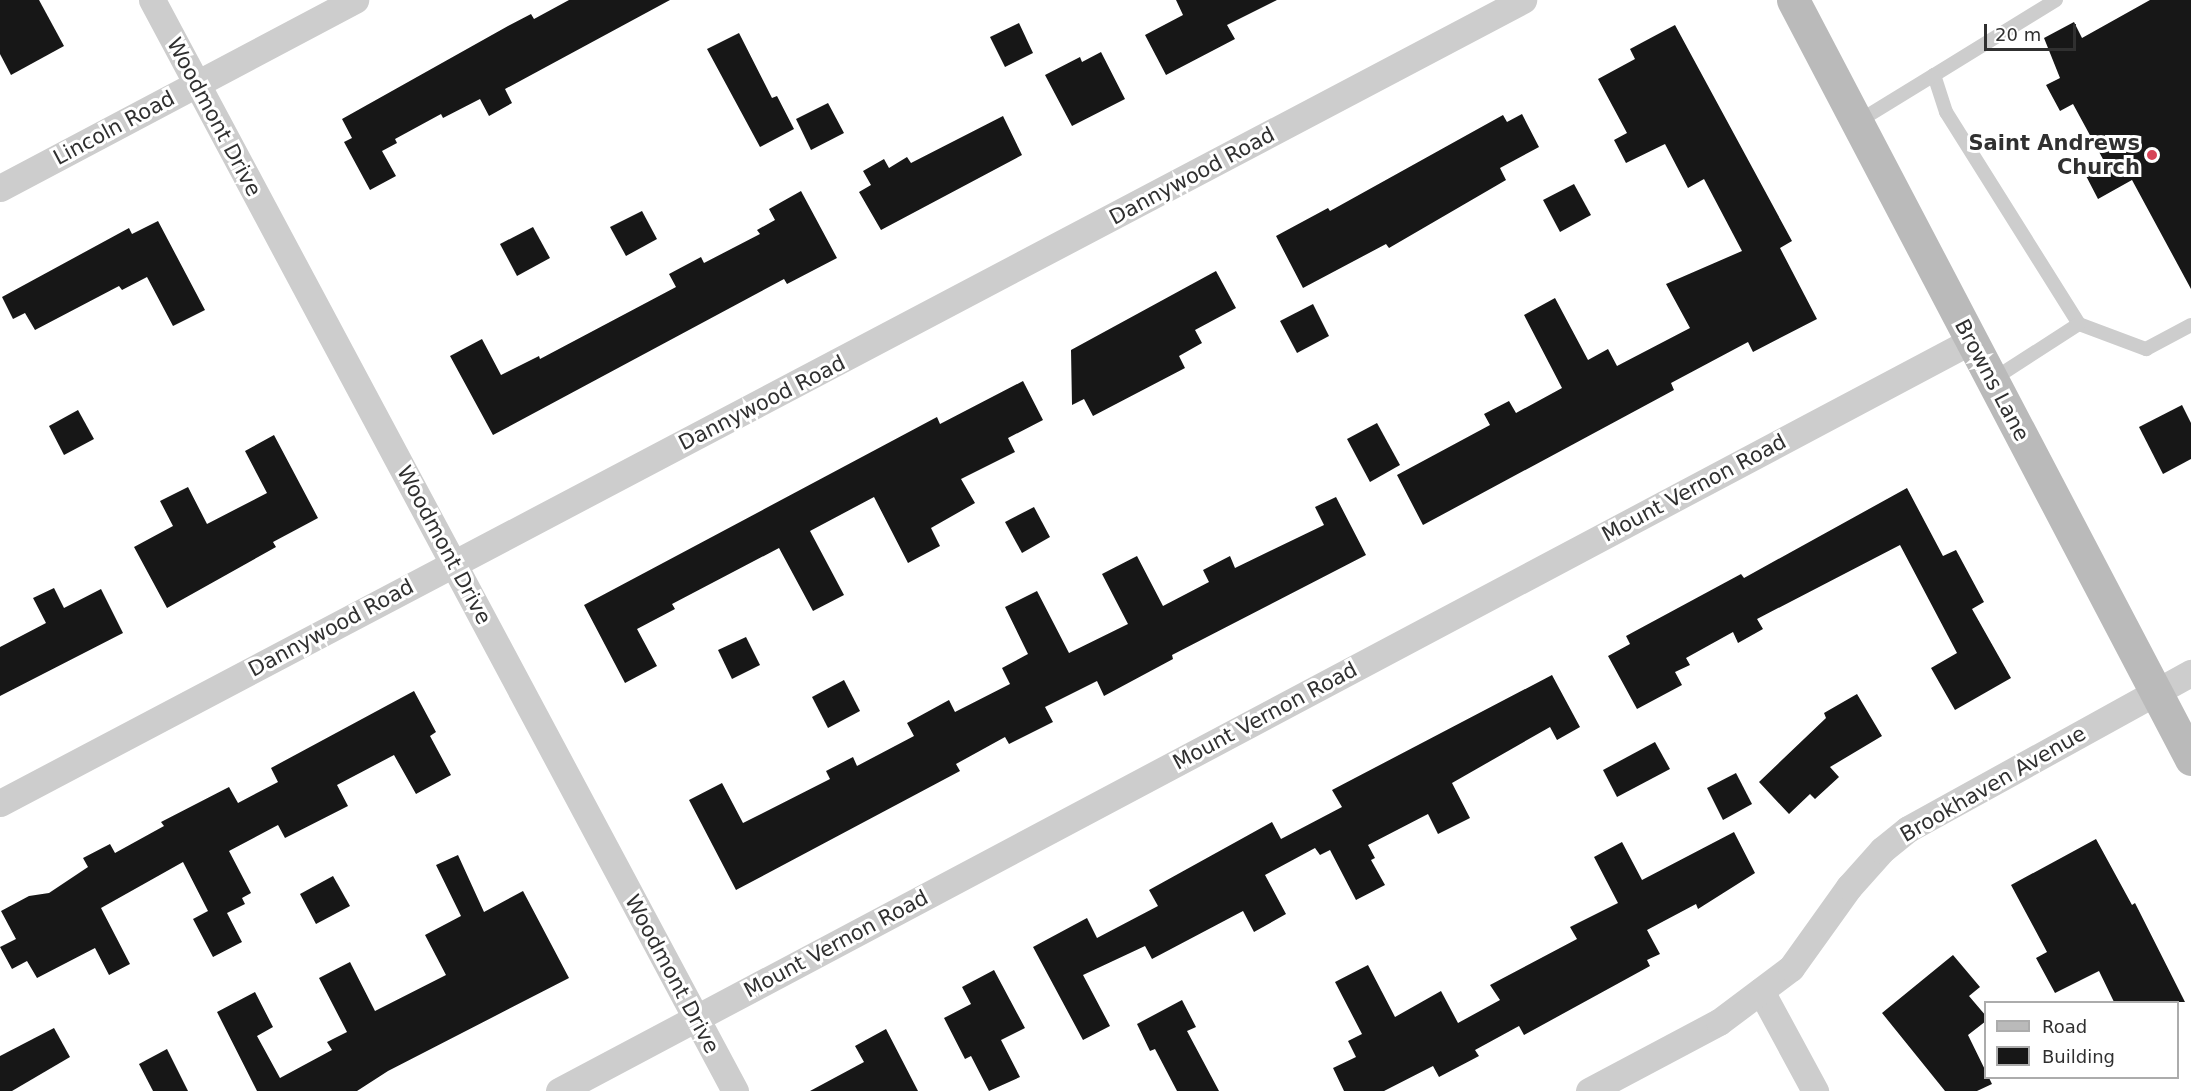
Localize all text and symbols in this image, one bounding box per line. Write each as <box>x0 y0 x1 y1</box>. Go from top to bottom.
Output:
scale bar <box>1987 12 2078 50</box>
text: 20 m <box>1995 24 2041 45</box>
street label: Woodmont Drive <box>162 33 266 201</box>
street label: Lincoln Road <box>49 85 179 171</box>
street label: Dannywood Road <box>1105 122 1279 230</box>
place label: Saint Andrews Church <box>1968 130 2140 180</box>
marker: Saint Andrews Church <box>2145 148 2159 162</box>
street label: Browns Lane <box>1949 315 2035 445</box>
street label: Dannywood Road <box>674 350 850 456</box>
street label: Mount Vernon Road <box>1597 429 1791 547</box>
street label: Woodmont Drive <box>392 461 496 629</box>
street label: Dannywood Road <box>244 574 418 682</box>
street label: Mount Vernon Road <box>1168 657 1362 775</box>
street label: Brookhaven Avenue <box>1896 721 2090 847</box>
street label: Mount Vernon Road <box>739 885 933 1003</box>
street label: Woodmont Drive <box>620 890 724 1058</box>
legend <box>1984 1001 2179 1079</box>
text: Road <box>2042 1016 2087 1037</box>
text: Building <box>2042 1046 2115 1067</box>

